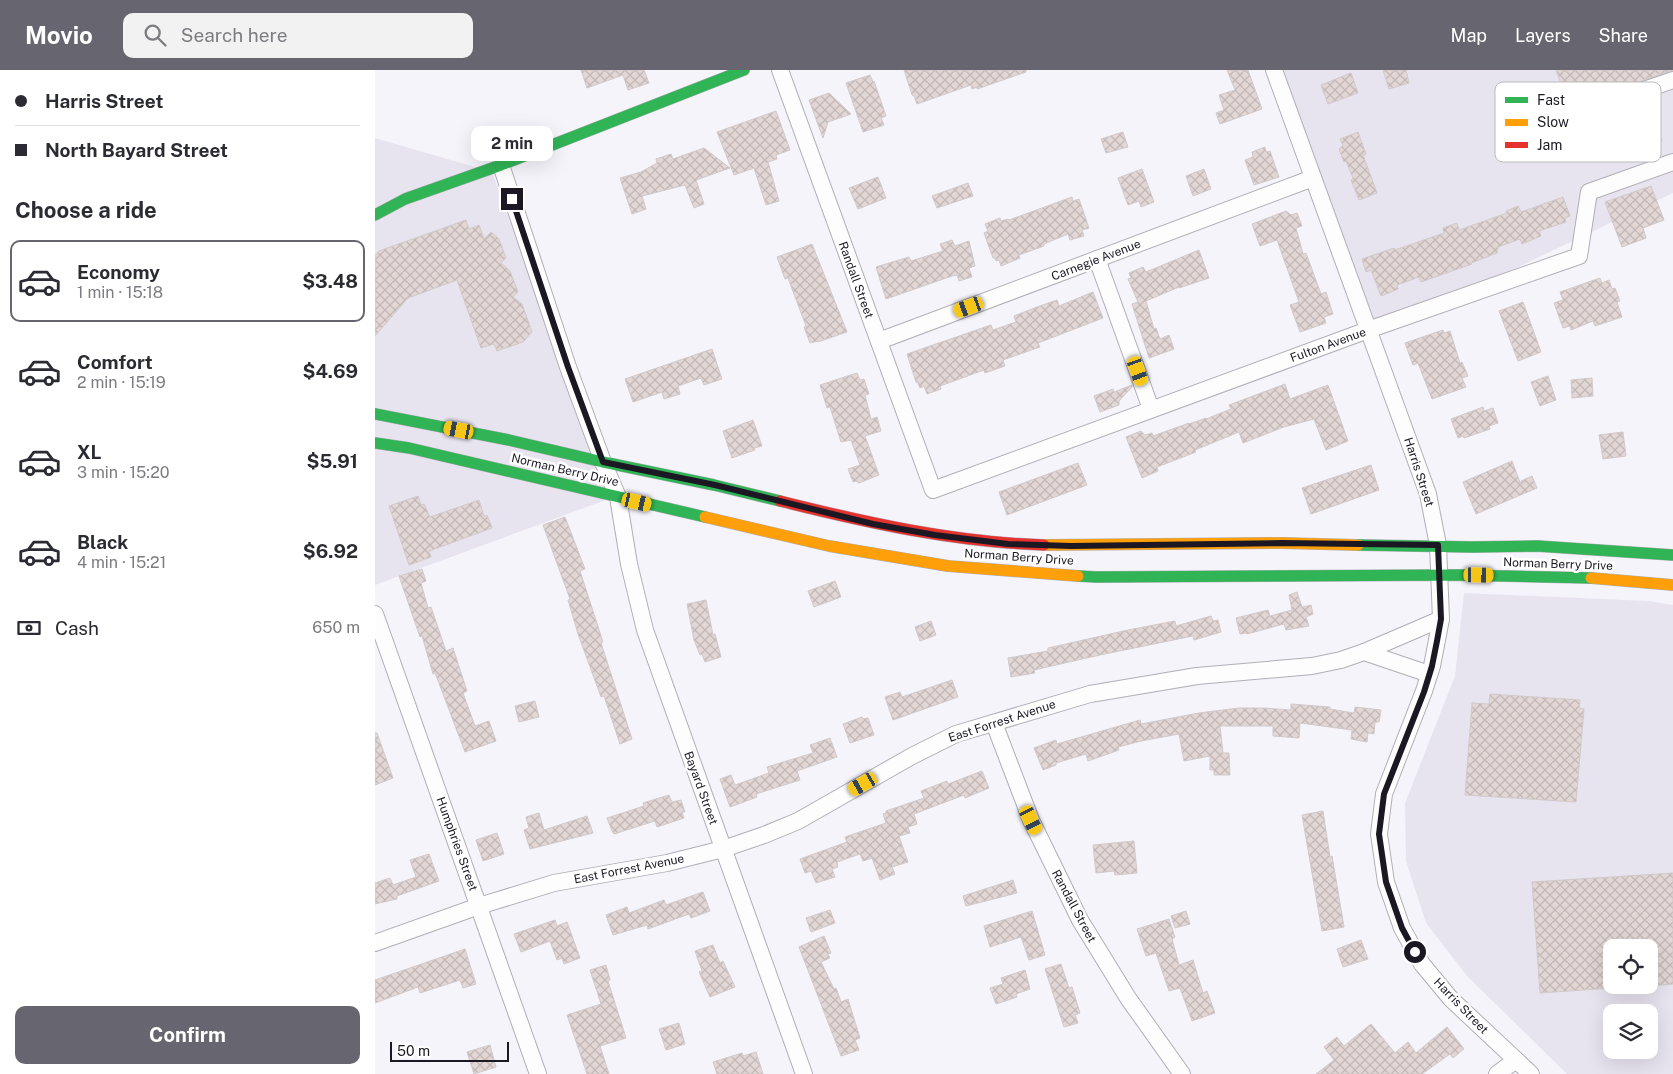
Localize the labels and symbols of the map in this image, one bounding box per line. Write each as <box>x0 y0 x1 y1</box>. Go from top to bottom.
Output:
legend <box>1495 82 1661 162</box>
text: Fast <box>1537 92 1565 108</box>
text: Slow <box>1537 114 1569 130</box>
callout: 2 min <box>471 126 553 162</box>
text: Jam <box>1537 137 1562 153</box>
route end <box>501 188 523 210</box>
street label: Carnegie Avenue <box>1049 236 1143 283</box>
street label: Randall Street <box>836 240 876 320</box>
car <box>952 295 985 319</box>
street label: Fulton Avenue <box>1288 325 1368 365</box>
car <box>1125 354 1150 388</box>
car <box>442 420 475 440</box>
street label: Harris Street <box>1401 436 1437 509</box>
street label: Norman Berry Drive <box>510 451 620 489</box>
car <box>620 491 653 513</box>
street label: Norman Berry Drive <box>964 546 1074 568</box>
street label: Norman Berry Drive <box>1503 555 1613 573</box>
car <box>1463 567 1494 583</box>
street label: East Forrest Avenue <box>947 697 1058 745</box>
street label: Bayard Street <box>681 749 721 827</box>
car <box>846 770 879 798</box>
street label: Humphries Street <box>433 795 481 893</box>
car <box>1017 803 1044 837</box>
street label: East Forrest Avenue <box>573 851 685 887</box>
street label: Randall Street <box>1049 867 1099 945</box>
route start <box>1404 941 1426 963</box>
street label: Harris Street <box>1431 975 1491 1037</box>
scale bar <box>390 1039 509 1062</box>

